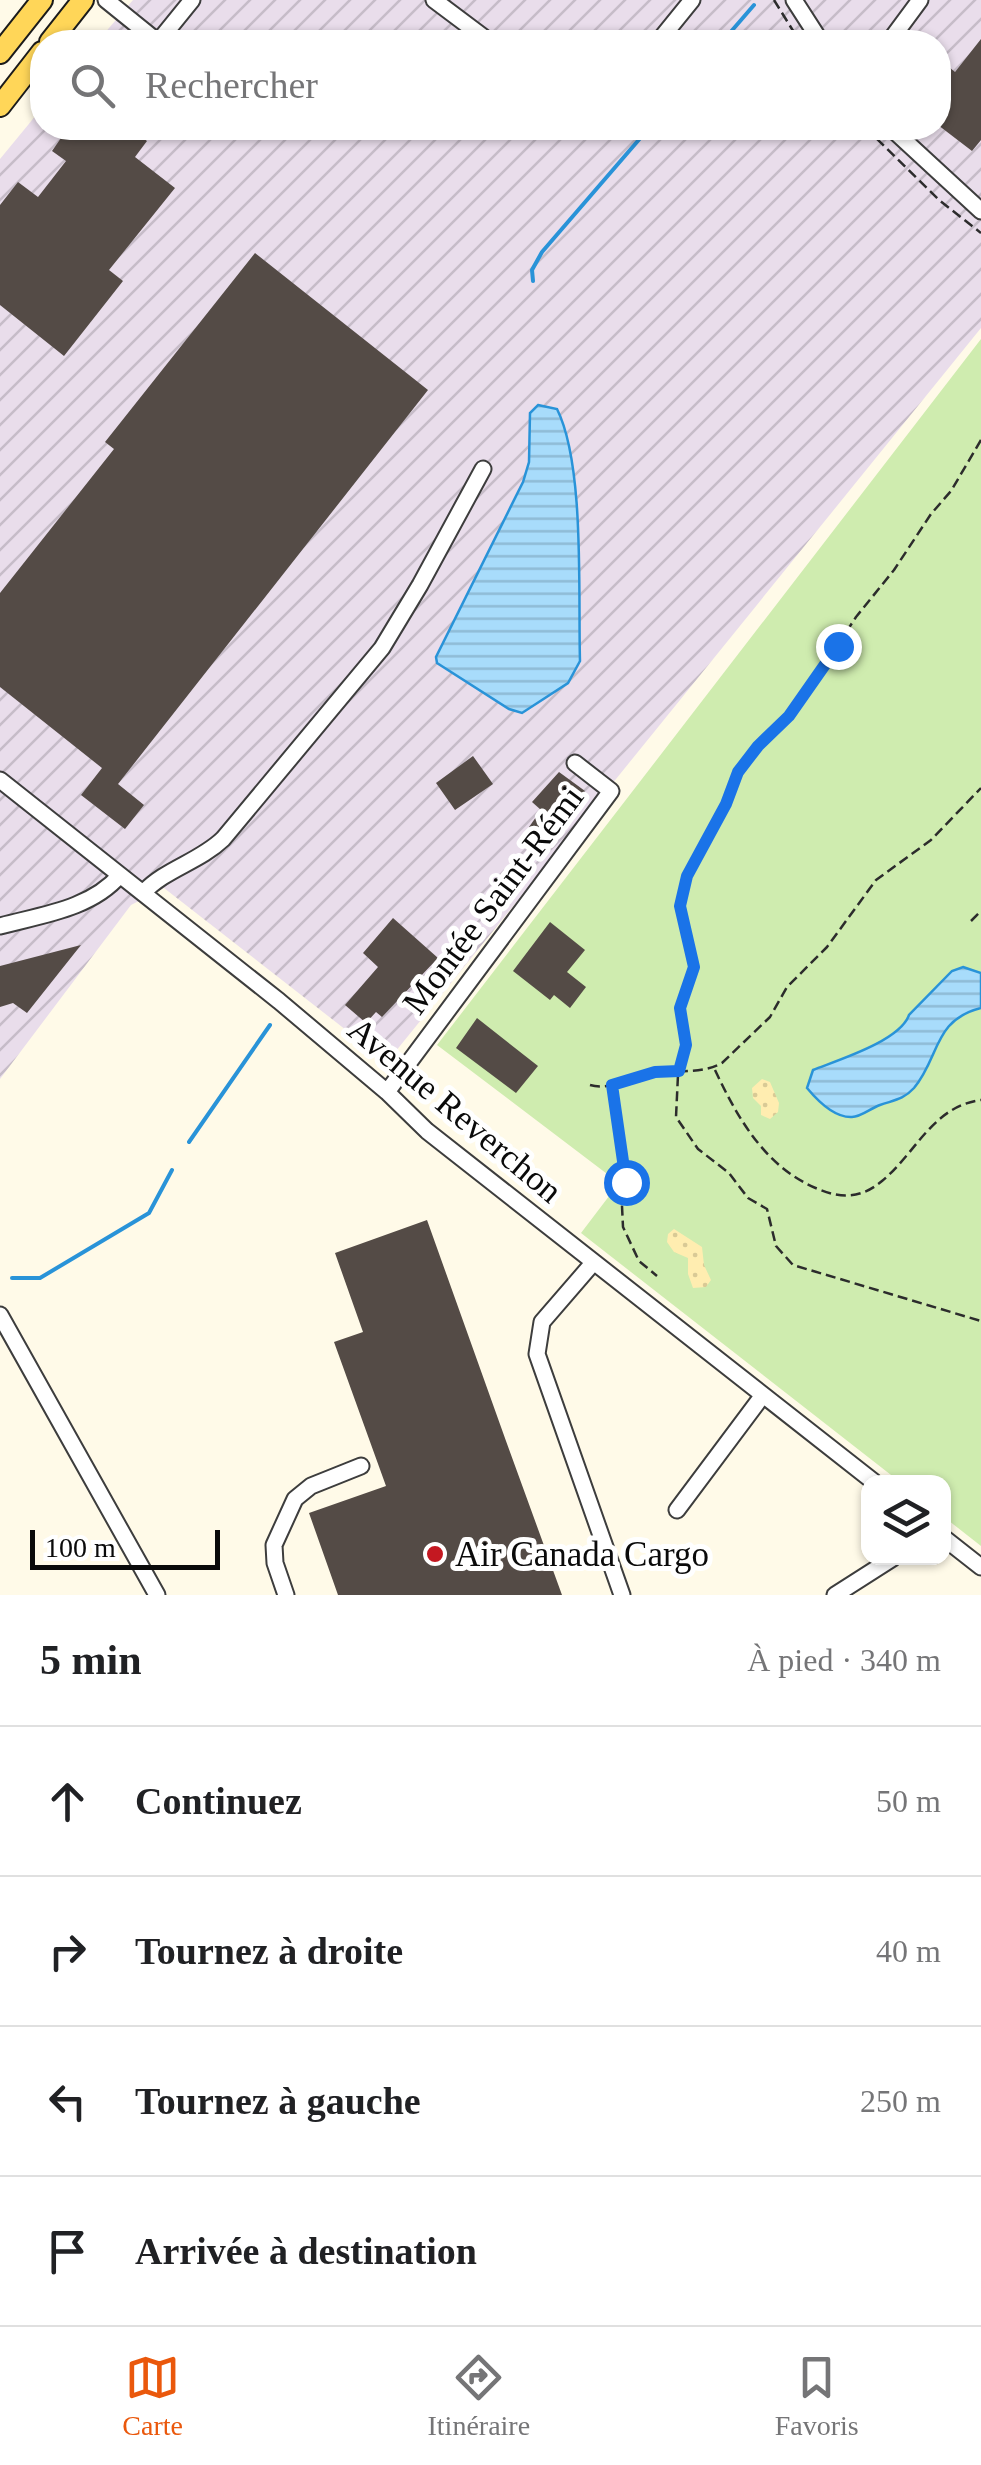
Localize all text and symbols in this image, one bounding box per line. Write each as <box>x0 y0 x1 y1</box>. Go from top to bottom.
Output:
search box <box>30 30 951 140</box>
icon: search <box>65 58 120 113</box>
text: Rechercher <box>145 64 318 106</box>
route end <box>816 624 862 670</box>
street label: Montée Saint-Rémi <box>395 778 592 1022</box>
street label: Avenue Reverchon <box>340 1009 570 1211</box>
route start <box>604 1160 650 1206</box>
map controls <box>861 1475 951 1565</box>
button: layers <box>861 1475 951 1565</box>
scale bar <box>30 1525 220 1570</box>
text: 100 m <box>45 1532 116 1563</box>
place label: Air Canada Cargo <box>455 1535 709 1574</box>
marker: Air Canada Cargo <box>424 1543 446 1565</box>
text: 5 min <box>40 1637 142 1683</box>
text: À pied · 340 m <box>747 1642 941 1678</box>
icon: ahead <box>40 1774 95 1829</box>
text: Continuez <box>135 1780 302 1822</box>
text: 50 m <box>876 1783 941 1819</box>
icon: right <box>40 1924 95 1979</box>
text: Tournez à droite <box>135 1930 403 1972</box>
text: 40 m <box>876 1933 941 1969</box>
icon: left <box>40 2074 95 2129</box>
text: Tournez à gauche <box>135 2080 421 2122</box>
text: 250 m <box>860 2083 941 2119</box>
icon: arrive <box>40 2224 95 2279</box>
text: Arrivée à destination <box>135 2230 477 2272</box>
tab: Carte <box>122 2350 183 2442</box>
tab: Itinéraire <box>428 2350 530 2442</box>
tab: Favoris <box>775 2350 859 2442</box>

